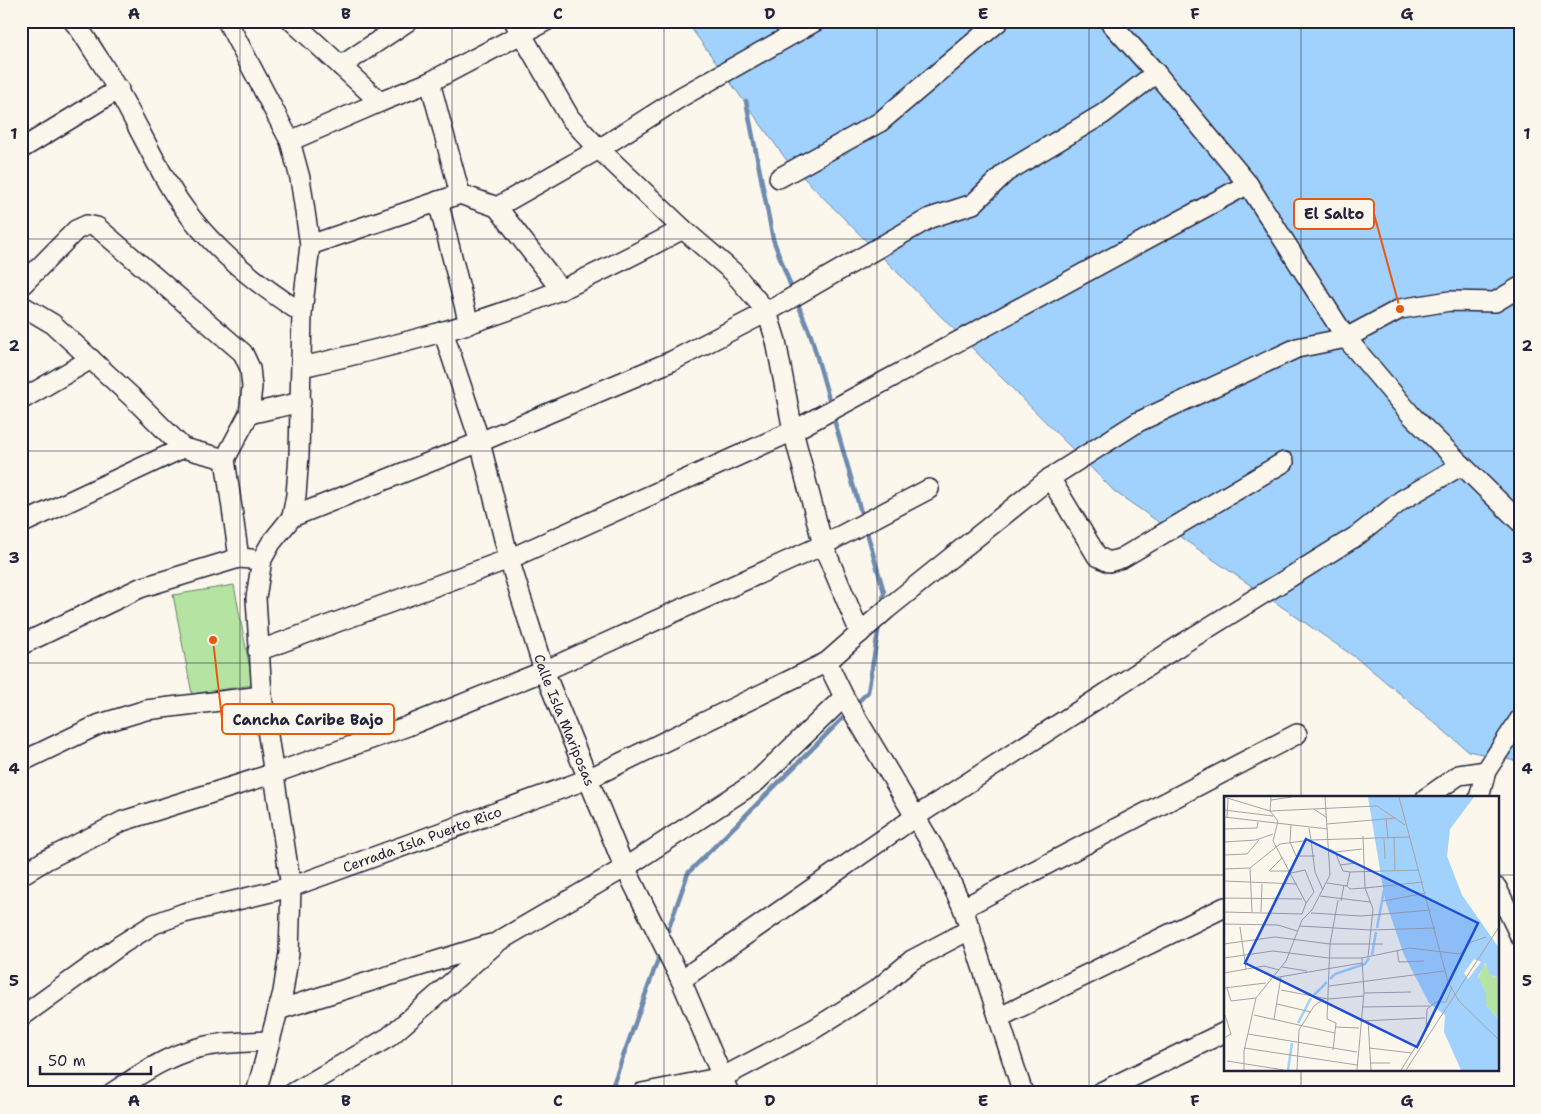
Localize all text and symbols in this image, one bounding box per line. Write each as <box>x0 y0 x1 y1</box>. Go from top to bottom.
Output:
text: A <box>128 3 140 24</box>
text: B <box>341 3 351 24</box>
text: C <box>553 3 563 24</box>
text: D <box>764 3 776 24</box>
text: E <box>978 3 988 24</box>
text: F <box>1190 3 1200 24</box>
text: G <box>1401 3 1414 24</box>
text: 1 <box>10 123 18 144</box>
text: 1 <box>1523 123 1531 144</box>
callout: El Salto <box>1294 199 1374 229</box>
text: El Salto <box>1304 204 1365 224</box>
text: 2 <box>8 335 20 356</box>
text: 2 <box>1521 335 1533 356</box>
text: 3 <box>8 547 20 568</box>
text: 3 <box>1521 547 1533 568</box>
street label: Calle Isla Mariposas <box>530 652 599 789</box>
callout: Cancha Caribe Bajo <box>222 704 394 734</box>
text: Cancha Caribe Bajo <box>232 710 384 730</box>
text: 4 <box>8 758 20 779</box>
text: 4 <box>1521 758 1533 779</box>
inset map <box>1224 796 1498 1072</box>
street label: Cerrada Isla Puerto Rico <box>340 802 504 876</box>
text: 5 <box>9 970 19 991</box>
text: 5 <box>1522 970 1532 991</box>
scale bar <box>40 1044 151 1076</box>
text: 50 m <box>48 1051 86 1071</box>
text: A <box>128 1090 140 1111</box>
text: B <box>341 1090 351 1111</box>
text: C <box>553 1090 563 1111</box>
text: D <box>764 1090 776 1111</box>
text: E <box>978 1090 988 1111</box>
text: F <box>1190 1090 1200 1111</box>
text: G <box>1401 1090 1414 1111</box>

